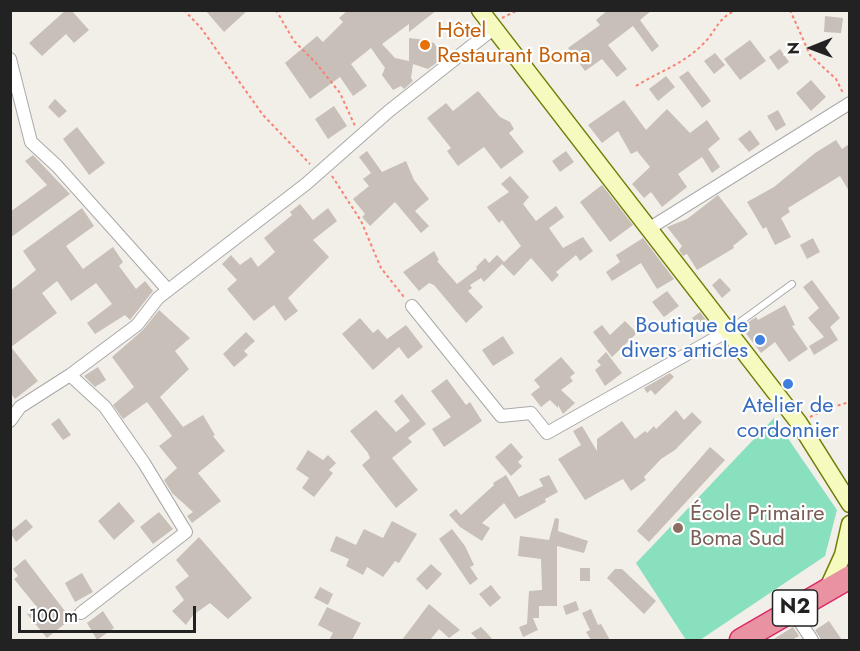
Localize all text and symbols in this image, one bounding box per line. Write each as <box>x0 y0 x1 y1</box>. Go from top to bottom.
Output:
north arrow <box>782 18 842 78</box>
place label: Hôtel Restaurant Boma <box>437 19 591 70</box>
marker: Hôtel Restaurant Boma <box>418 38 432 52</box>
text: N <box>782 42 805 55</box>
place label: Boutique de divers articles <box>621 314 748 366</box>
marker: Boutique de divers articles <box>753 333 767 347</box>
marker: Atelier de cordonnier <box>781 377 795 391</box>
place label: Atelier de cordonnier <box>737 394 839 446</box>
place label: École Primaire Boma Sud <box>690 502 825 554</box>
marker: École Primaire Boma Sud <box>671 521 685 535</box>
road number: N2 <box>772 590 818 626</box>
scale bar <box>21 594 200 632</box>
text: 100 m <box>29 603 78 629</box>

